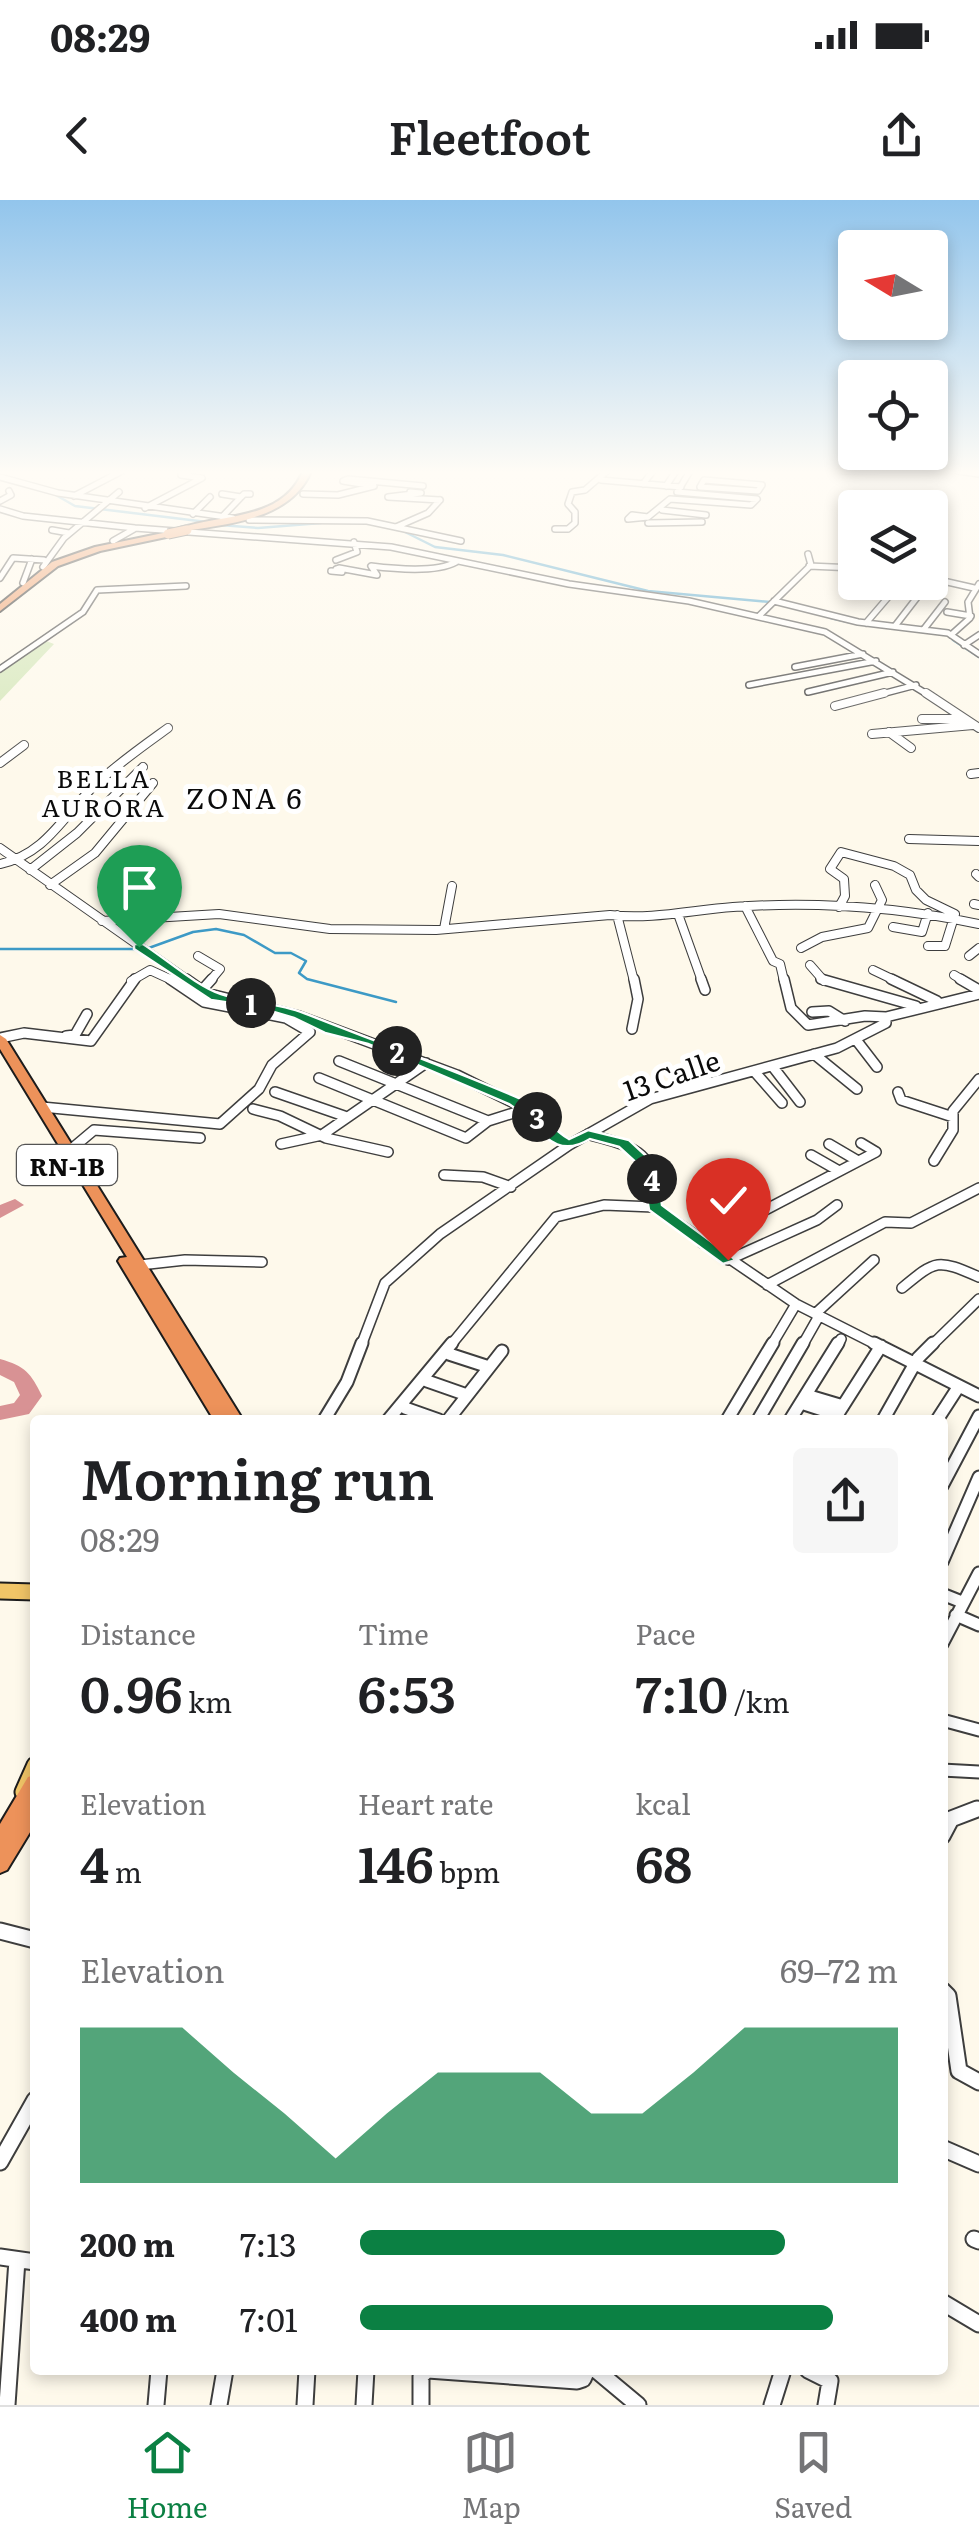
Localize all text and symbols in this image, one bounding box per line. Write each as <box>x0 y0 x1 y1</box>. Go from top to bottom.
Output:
text: 08:29 <box>50 7 150 64</box>
text: Fleetfoot <box>388 102 591 169</box>
icon: back <box>50 108 105 163</box>
icon: share <box>874 108 929 163</box>
north arrow <box>838 230 948 340</box>
map controls <box>838 230 948 600</box>
button: locate <box>838 360 948 470</box>
button: layers <box>838 490 948 600</box>
district label: BELLA AURORA <box>42 759 166 825</box>
district label: ZONA 6 <box>186 776 304 818</box>
pin <box>97 845 182 948</box>
icon: arrive <box>112 860 167 915</box>
pin: 1 <box>226 978 276 1028</box>
text: 1 <box>245 982 257 1024</box>
pin: 2 <box>372 1026 422 1076</box>
text: 2 <box>389 1030 405 1072</box>
street label: 13 Calle <box>617 1038 725 1110</box>
pin: 3 <box>512 1092 562 1142</box>
text: 3 <box>529 1096 545 1138</box>
road number: RN-1B <box>17 1145 117 1185</box>
pin: 4 <box>627 1154 677 1204</box>
text: 4 <box>644 1158 660 1200</box>
pin <box>686 1158 771 1261</box>
icon: check <box>701 1173 756 1228</box>
text: Morning run <box>80 1435 435 1517</box>
button: share <box>793 1448 898 1553</box>
text: 08:29 <box>80 1514 159 1562</box>
text: Distance <box>80 1612 196 1654</box>
text: Time <box>358 1612 429 1654</box>
text: Pace <box>635 1612 695 1654</box>
text: 0.96 <box>80 1654 183 1728</box>
text: 6:53 <box>358 1654 456 1728</box>
text: 7:10 <box>635 1654 728 1728</box>
text: km <box>183 1680 232 1722</box>
text: /km <box>728 1680 790 1722</box>
text: Elevation <box>80 1782 207 1824</box>
text: Heart rate <box>358 1782 494 1824</box>
text: kcal <box>635 1782 691 1824</box>
text: 4 <box>80 1824 109 1898</box>
text: 146 <box>358 1824 434 1898</box>
text: 68 <box>635 1824 692 1898</box>
text: m <box>109 1850 142 1892</box>
text: bpm <box>434 1850 500 1892</box>
text: Elevation <box>80 1945 225 1993</box>
text: 69–72 m <box>780 1945 898 1993</box>
text: 200 m <box>80 2219 175 2267</box>
text: 7:13 <box>240 2219 297 2267</box>
text: 400 m <box>80 2294 177 2342</box>
text: 7:01 <box>240 2294 298 2342</box>
tab: Home <box>127 2425 208 2527</box>
tab: Map <box>461 2425 521 2527</box>
tab: Saved <box>774 2425 852 2527</box>

